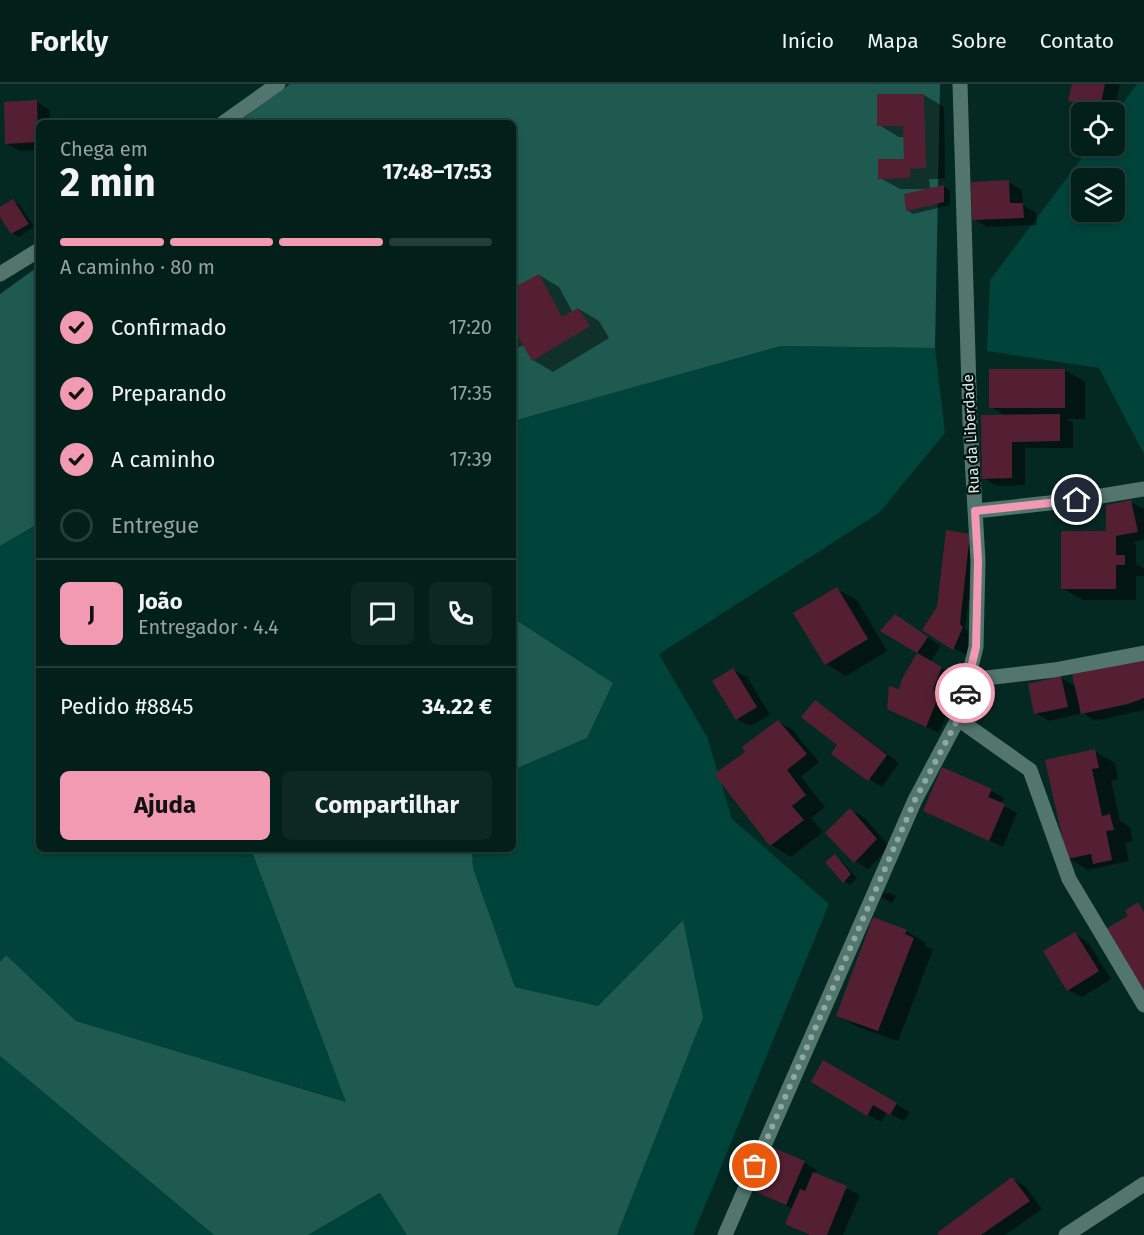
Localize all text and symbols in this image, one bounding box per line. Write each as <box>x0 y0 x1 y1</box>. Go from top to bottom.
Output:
text: Forkly <box>30 25 108 58</box>
text: Início <box>781 28 834 54</box>
text: Mapa <box>867 28 919 54</box>
text: Sobre <box>952 28 1007 54</box>
text: Contato <box>1040 28 1114 54</box>
map controls <box>1071 102 1125 222</box>
button: locate <box>1071 102 1125 156</box>
text: Chega em <box>60 137 148 161</box>
text: 17:48–17:53 <box>382 158 492 185</box>
text: 2 min <box>60 160 156 206</box>
button: layers <box>1071 168 1125 222</box>
text: A caminho · 80 m <box>60 255 215 279</box>
icon: check <box>60 311 93 344</box>
text: Confirmado <box>111 314 227 341</box>
text: 17:20 <box>449 315 492 339</box>
street label: Rua da Liberdade <box>959 374 983 494</box>
icon: check <box>60 377 93 410</box>
text: Preparando <box>111 380 227 407</box>
text: 17:35 <box>449 381 492 405</box>
icon: check <box>60 443 93 476</box>
text: A caminho <box>111 446 215 473</box>
text: 17:39 <box>449 447 492 471</box>
pin <box>1051 474 1102 525</box>
icon: home <box>1060 483 1093 516</box>
text: Entregue <box>111 512 199 539</box>
button: chat <box>351 582 414 645</box>
button: phone <box>429 582 492 645</box>
text: João <box>138 588 183 615</box>
text: J <box>88 600 95 627</box>
text: Entregador · 4.4 <box>138 615 279 639</box>
courier <box>935 663 995 723</box>
icon: car <box>949 677 982 710</box>
text: Pedido #8845 <box>60 693 193 720</box>
text: 34.22 € <box>422 693 492 720</box>
button: Ajuda <box>60 771 270 840</box>
button: Compartilhar <box>282 771 492 840</box>
pin <box>729 1140 780 1191</box>
icon: bag <box>738 1149 771 1182</box>

